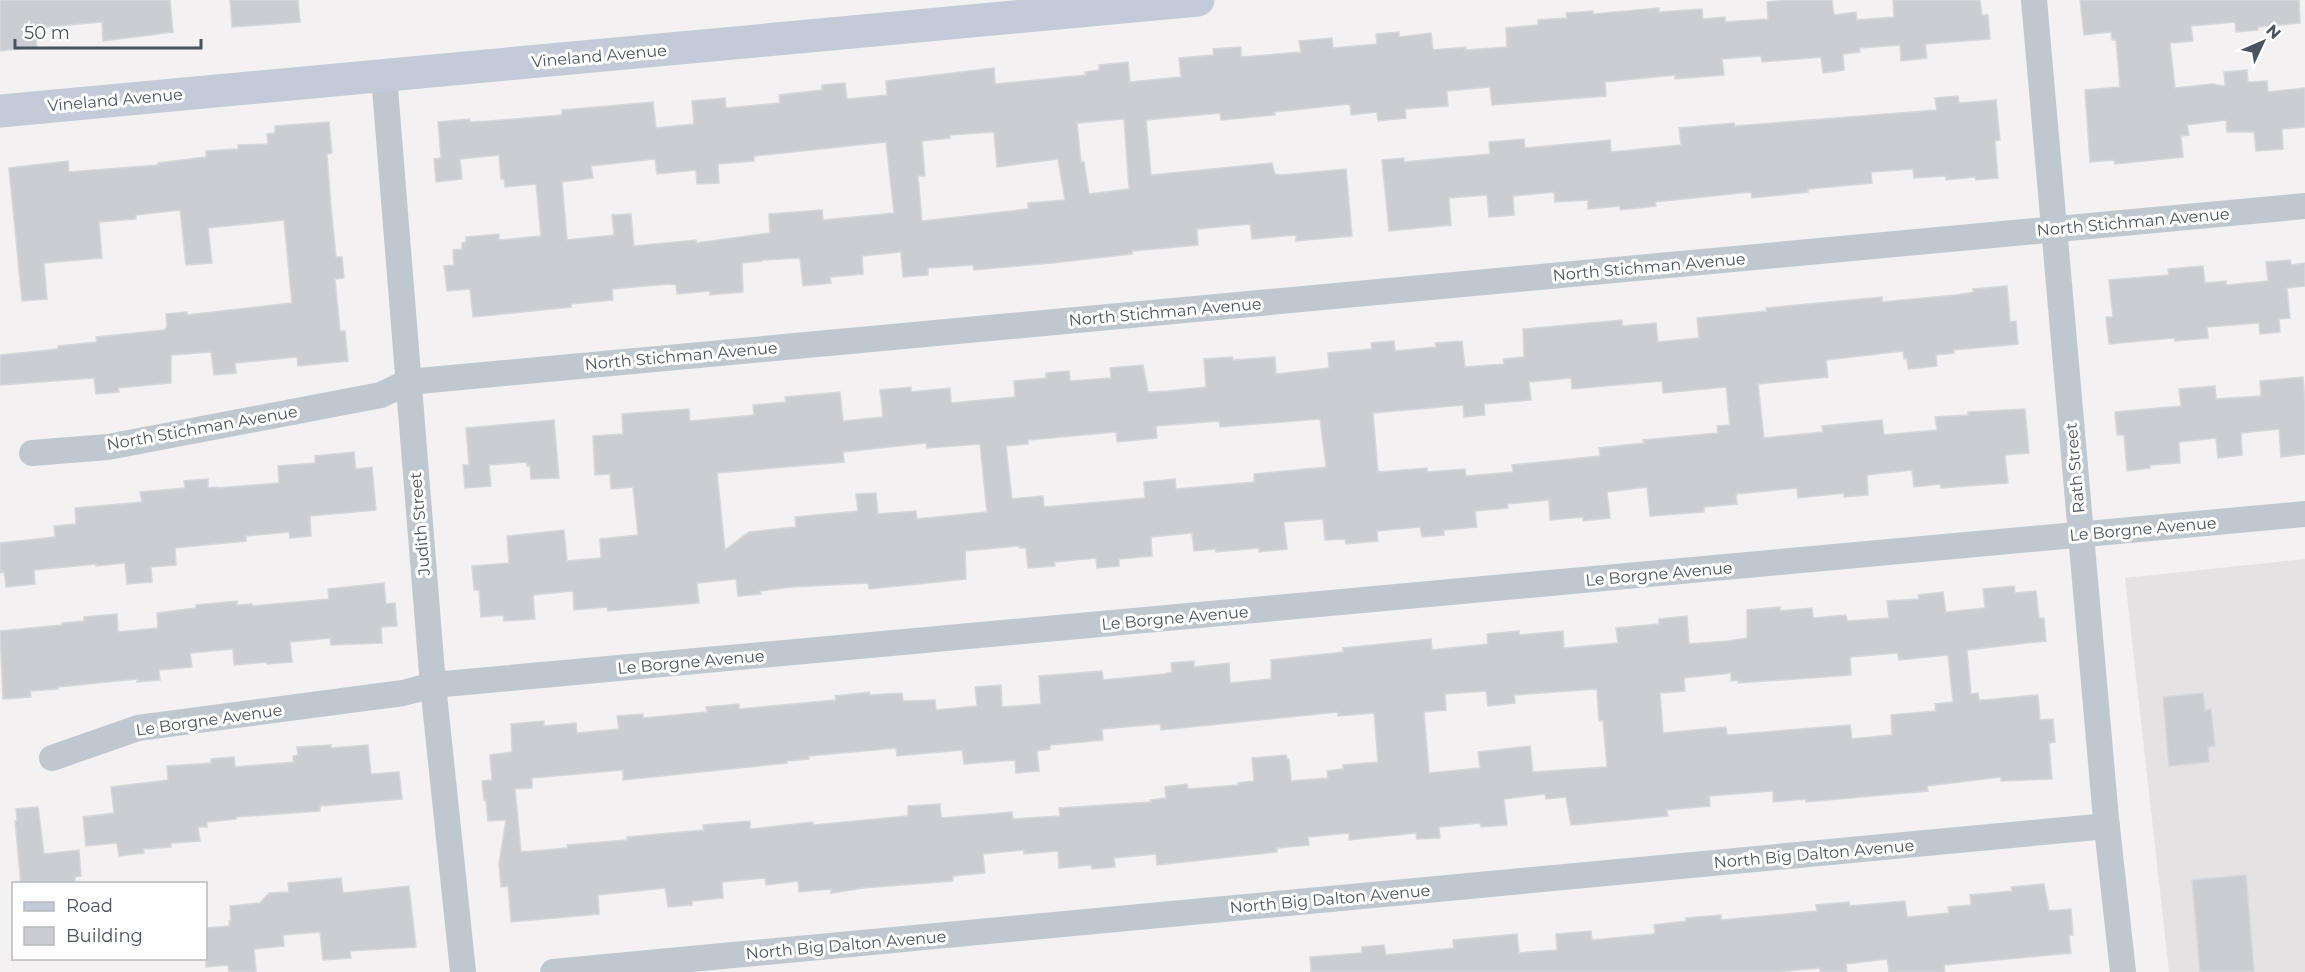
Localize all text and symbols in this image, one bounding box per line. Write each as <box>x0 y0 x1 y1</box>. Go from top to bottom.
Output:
scale bar <box>15 12 201 50</box>
north arrow <box>2233 12 2293 72</box>
text: N <box>2262 21 2285 43</box>
text: 50 m <box>24 22 70 44</box>
street label: Vineland Avenue <box>531 41 667 71</box>
street label: Vineland Avenue <box>47 85 183 115</box>
street label: North Stichman Avenue <box>2036 204 2230 240</box>
street label: North Stichman Avenue <box>1552 249 1746 285</box>
street label: North Stichman Avenue <box>1068 294 1262 330</box>
street label: North Stichman Avenue <box>584 338 778 374</box>
street label: North Stichman Avenue <box>105 402 299 454</box>
street label: Rath Street <box>2062 421 2088 514</box>
street label: Judith Street <box>406 471 434 577</box>
street label: Le Borgne Avenue <box>2069 513 2217 545</box>
street label: Le Borgne Avenue <box>1585 558 1733 590</box>
street label: Le Borgne Avenue <box>1101 602 1249 634</box>
street label: Le Borgne Avenue <box>617 646 765 678</box>
street label: Le Borgne Avenue <box>135 700 283 740</box>
street label: North Big Dalton Avenue <box>1713 836 1915 872</box>
street label: North Big Dalton Avenue <box>1229 881 1431 917</box>
legend <box>12 882 207 960</box>
text: Road <box>66 895 113 917</box>
text: Building <box>66 925 143 947</box>
street label: North Big Dalton Avenue <box>745 927 947 963</box>

